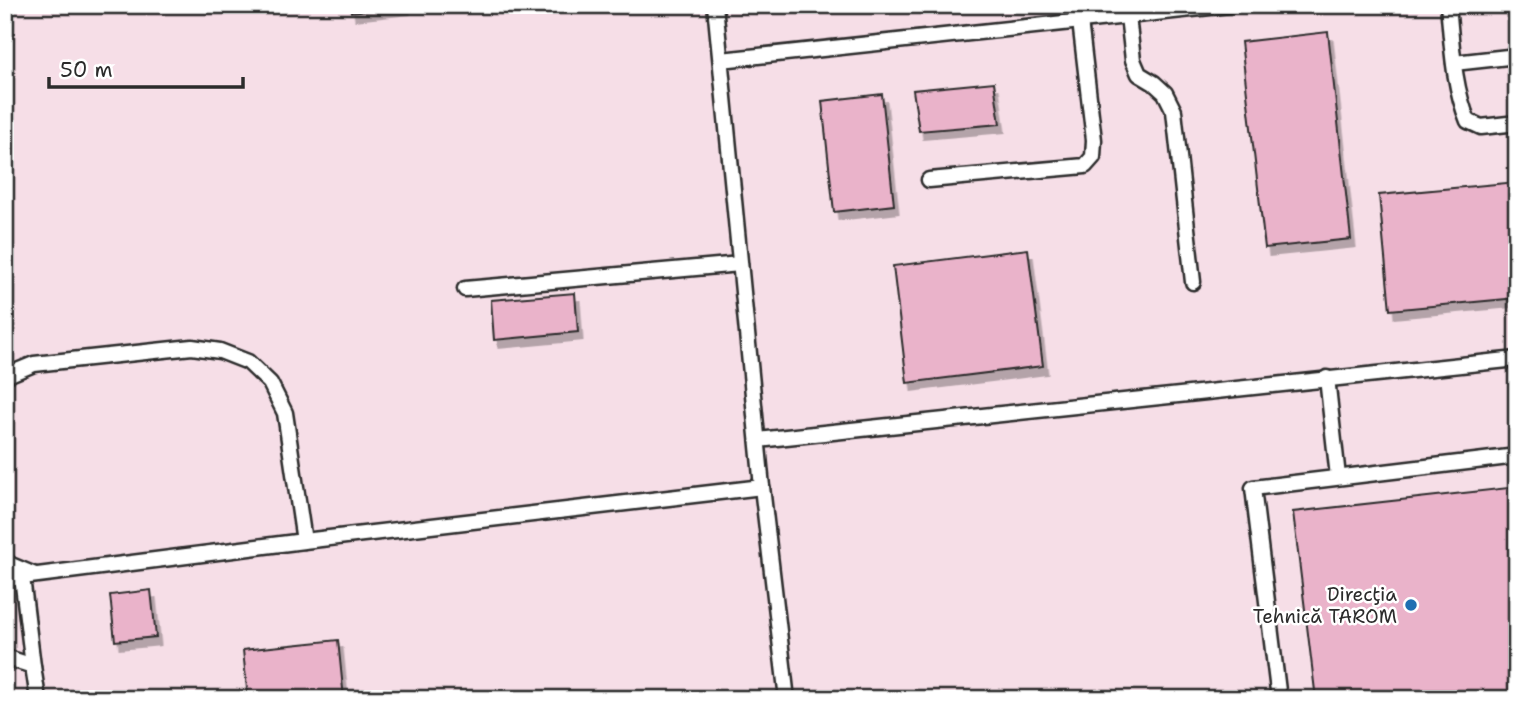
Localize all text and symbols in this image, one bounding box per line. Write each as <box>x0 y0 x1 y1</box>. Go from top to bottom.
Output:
scale bar <box>49 46 243 90</box>
text: 50 m <box>60 56 113 84</box>
place label: Direcţia Tehnică TAROM <box>1253 582 1397 629</box>
marker: Direcţia Tehnică TAROM <box>1403 597 1419 613</box>

